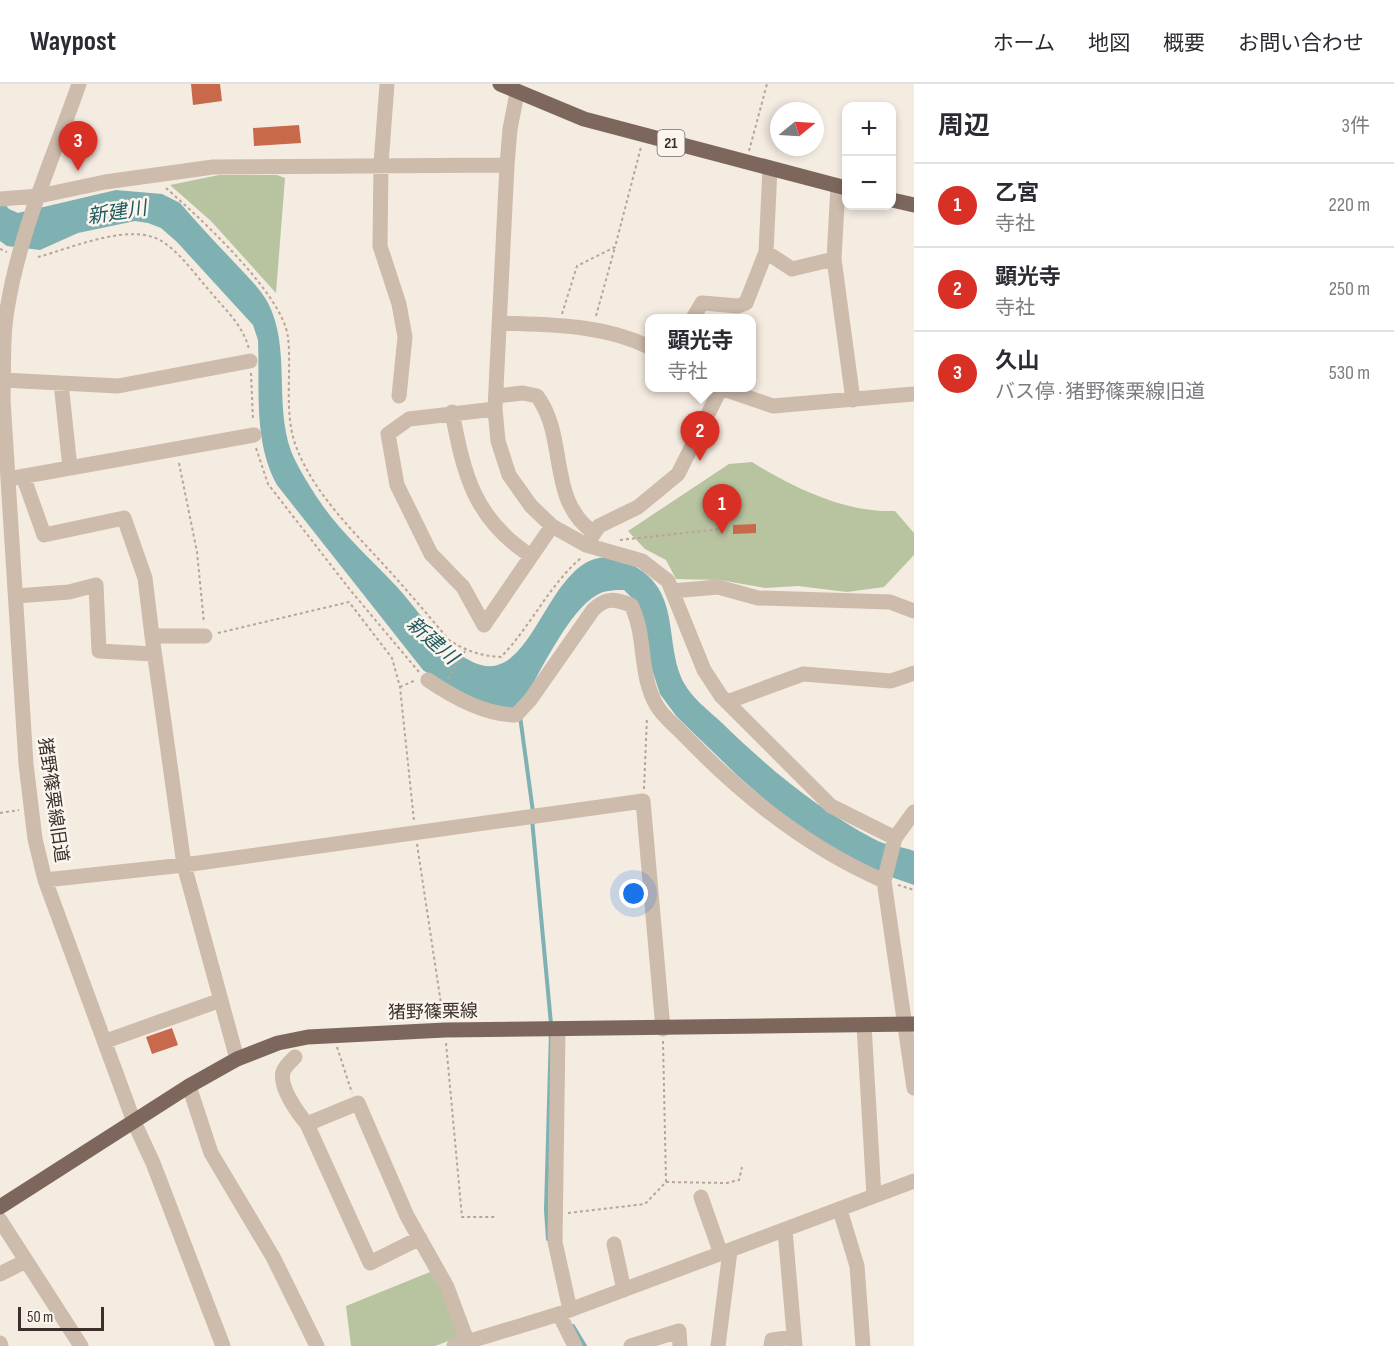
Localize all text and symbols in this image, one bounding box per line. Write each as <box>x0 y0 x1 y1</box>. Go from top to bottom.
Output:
text: Waypost <box>30 25 116 58</box>
text: ホーム <box>993 31 1055 56</box>
text: 地図 <box>1088 31 1130 56</box>
text: 概要 <box>1163 31 1205 56</box>
text: お問い合わせ <box>1238 31 1364 56</box>
north arrow <box>770 102 824 156</box>
map controls <box>842 102 896 210</box>
button: + <box>842 102 896 156</box>
text: 周辺 <box>938 111 990 142</box>
text: 3件 <box>1342 114 1370 138</box>
pin: 3 <box>58 122 98 171</box>
road number: 21 <box>658 130 684 156</box>
button: − <box>842 156 896 210</box>
text: 乙宮 <box>995 180 1039 207</box>
text: 1 <box>954 193 961 217</box>
text: 220 m <box>1329 193 1370 217</box>
water label: 新建川 <box>85 196 150 230</box>
text: 寺社 <box>995 212 1035 236</box>
text: 顕光寺 <box>995 264 1061 291</box>
text: 2 <box>953 277 962 301</box>
text: 250 m <box>1329 277 1370 301</box>
text: 寺社 <box>995 296 1035 320</box>
popup <box>645 314 756 392</box>
text: 顕光寺 <box>667 328 734 355</box>
text: 久山 <box>995 348 1039 375</box>
text: 寺社 <box>667 360 707 384</box>
text: 3 <box>953 361 962 385</box>
text: 530 m <box>1329 361 1370 385</box>
text: バス停 · 猪野篠栗線旧道 <box>995 380 1205 404</box>
pin: 2 <box>680 412 720 461</box>
pin: 1 <box>702 484 742 534</box>
water label: 新建川 <box>401 612 464 671</box>
street label: 猪野篠栗線旧道 <box>34 736 72 864</box>
your location <box>619 879 648 908</box>
street label: 猪野篠栗線 <box>388 1001 478 1023</box>
scale bar <box>18 1304 104 1332</box>
text: 50 m <box>27 1308 53 1327</box>

